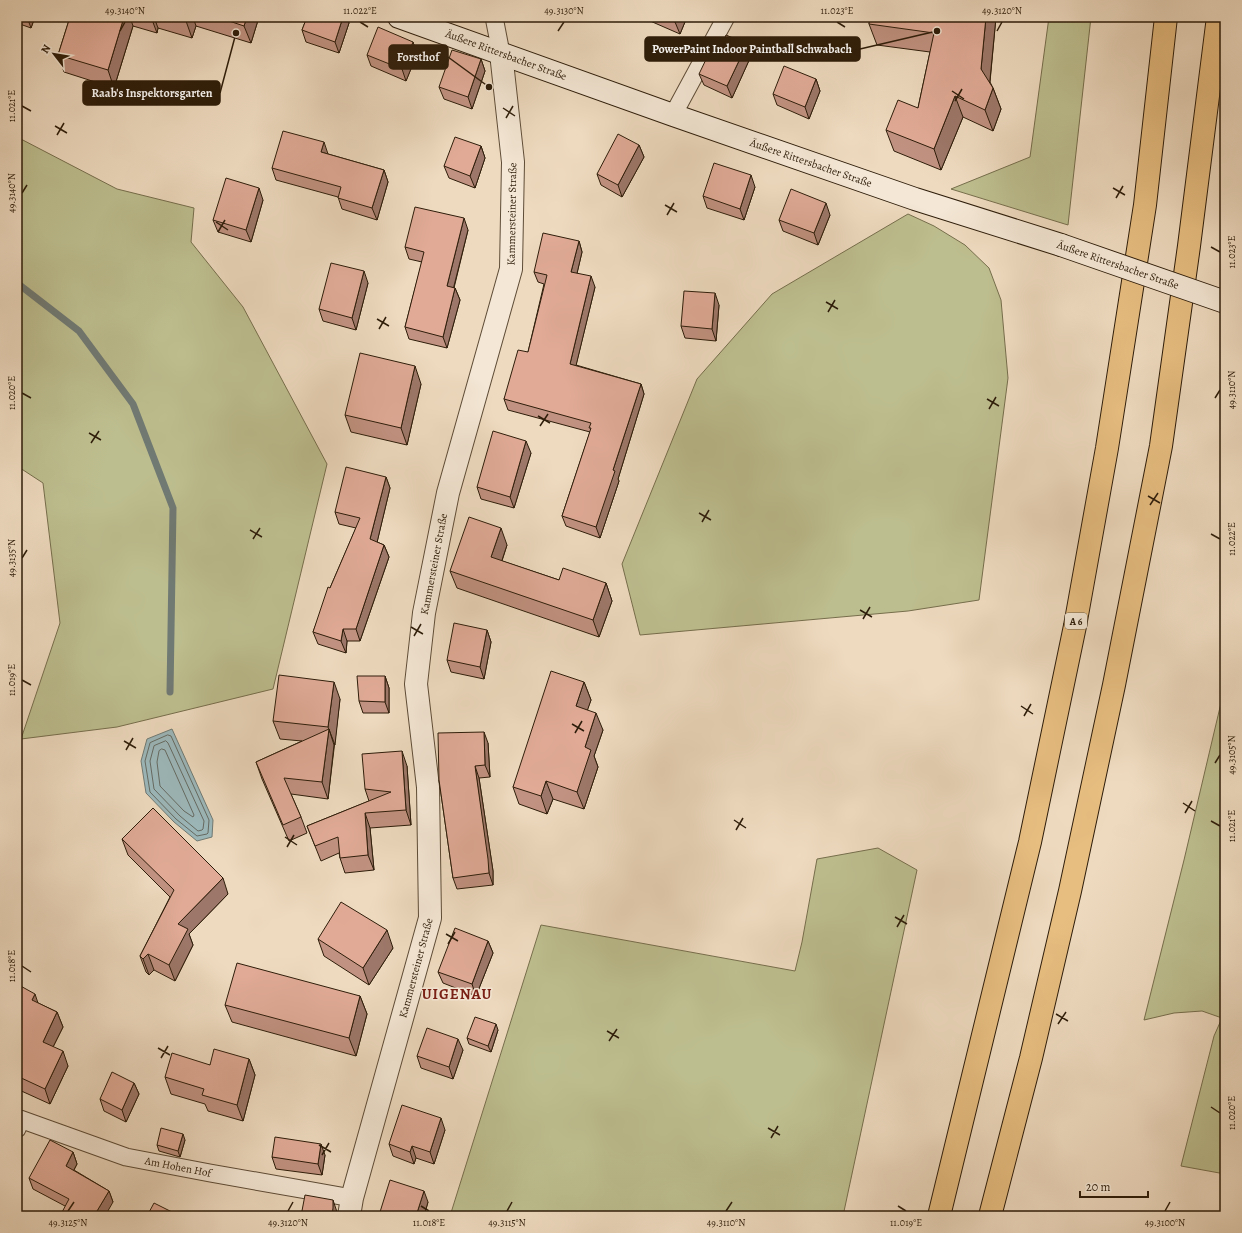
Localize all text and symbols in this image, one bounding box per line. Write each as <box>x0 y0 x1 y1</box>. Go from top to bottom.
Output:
text: 49.3140°N <box>105 4 145 17</box>
text: 11.022°E <box>343 4 377 17</box>
text: 49.3130°N <box>544 4 584 17</box>
text: 11.023°E <box>820 4 854 17</box>
text: 49.3120°N <box>982 4 1022 17</box>
street label: Äußere Rittersbacher Straße <box>442 26 569 84</box>
north arrow <box>34 34 74 74</box>
callout: PowerPaint Indoor Paintball Schwabach <box>645 37 860 61</box>
text: PowerPaint Indoor Paintball Schwabach <box>652 41 852 57</box>
text: N <box>37 42 54 56</box>
callout: Forsthof <box>389 45 448 69</box>
text: Forsthof <box>397 49 441 65</box>
callout: Raab's Inspektorsgarten <box>83 81 220 105</box>
text: Raab's Inspektorsgarten <box>92 85 213 101</box>
text: 11.021°E <box>5 90 18 122</box>
street label: Äußere Rittersbacher Straße <box>747 135 874 191</box>
street label: Kammersteiner Straße <box>504 162 520 266</box>
text: 49.3140°N <box>5 173 18 213</box>
text: 11.023°E <box>1225 235 1238 269</box>
street label: Äußere Rittersbacher Straße <box>1054 237 1181 293</box>
text: 49.3110°N <box>1225 371 1238 409</box>
text: 11.020°E <box>5 376 18 410</box>
street label: Kammersteiner Straße <box>417 512 451 616</box>
text: 11.022°E <box>1225 522 1238 556</box>
text: 49.3135°N <box>5 539 18 577</box>
road number: A 6 <box>1065 613 1087 629</box>
text: 11.019°E <box>5 664 18 696</box>
text: 49.3105°N <box>1225 735 1238 775</box>
text: 11.021°E <box>1225 810 1238 842</box>
street label: Kammersteiner Straße <box>395 916 437 1020</box>
text: 11.018°E <box>5 950 18 982</box>
district label: UIGENAU <box>422 984 492 1004</box>
text: 11.020°E <box>1225 1096 1238 1130</box>
street label: Am Hohen Hof <box>143 1153 214 1181</box>
scale bar <box>1080 1173 1148 1199</box>
text: 20 m <box>1086 1179 1110 1195</box>
text: 49.3125°N <box>49 1216 87 1229</box>
text: 49.3120°N <box>268 1216 308 1229</box>
text: 11.018°E <box>413 1216 445 1229</box>
text: 49.3115°N <box>488 1216 526 1229</box>
text: 49.3110°N <box>707 1216 745 1229</box>
text: 11.019°E <box>890 1216 922 1229</box>
text: 49.3100°N <box>1145 1216 1185 1229</box>

